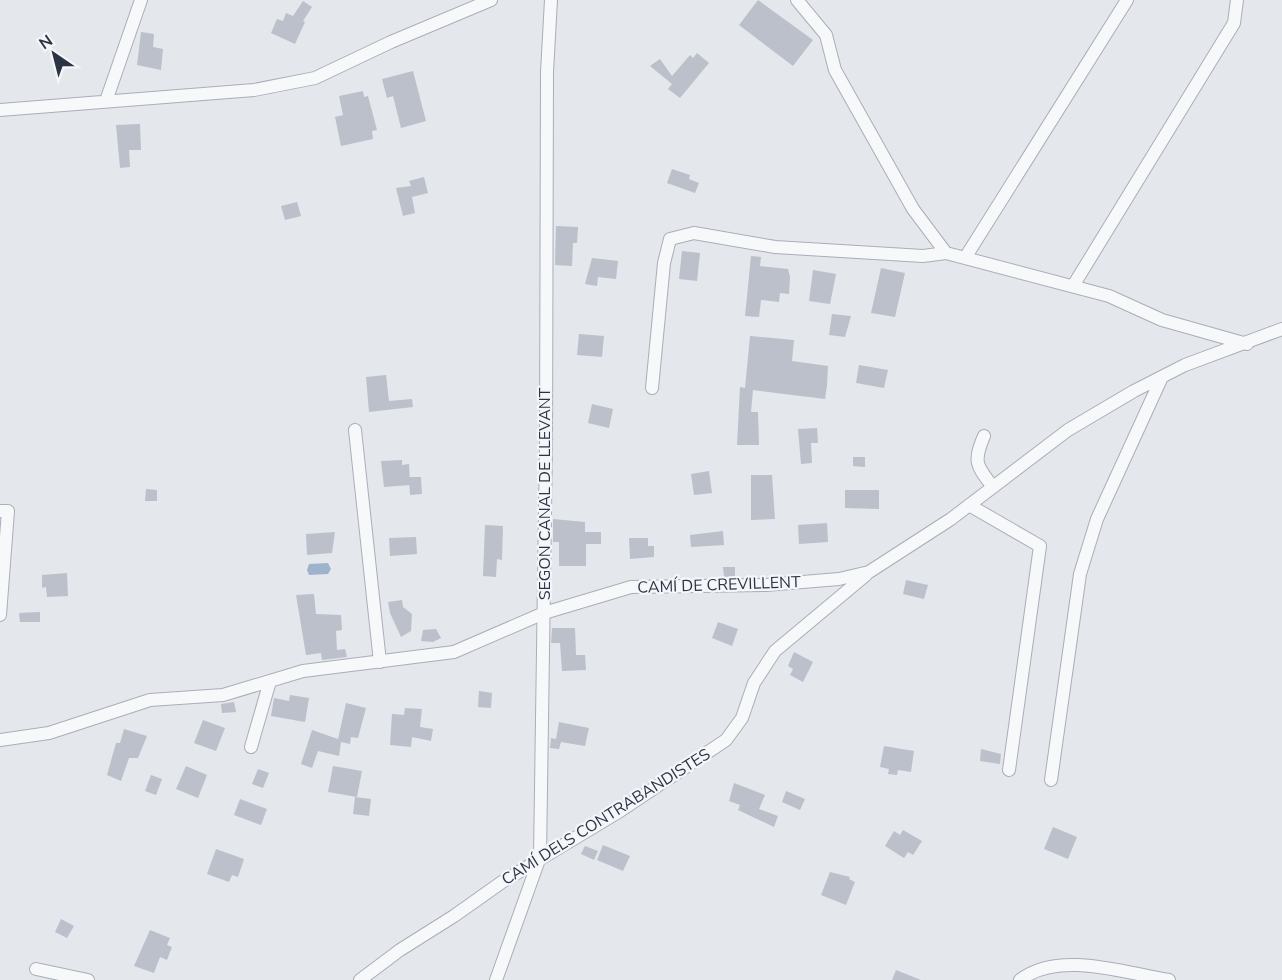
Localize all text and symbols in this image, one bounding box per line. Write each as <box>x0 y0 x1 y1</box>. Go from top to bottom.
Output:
north arrow <box>24 24 84 84</box>
text: N <box>35 30 57 55</box>
street label: SEGON CANAL DE LLEVANT <box>534 387 556 600</box>
street label: CAMÍ DE CREVILLENT <box>637 571 801 599</box>
street label: CAMÍ DELS CONTRABANDISTES <box>497 743 715 891</box>

